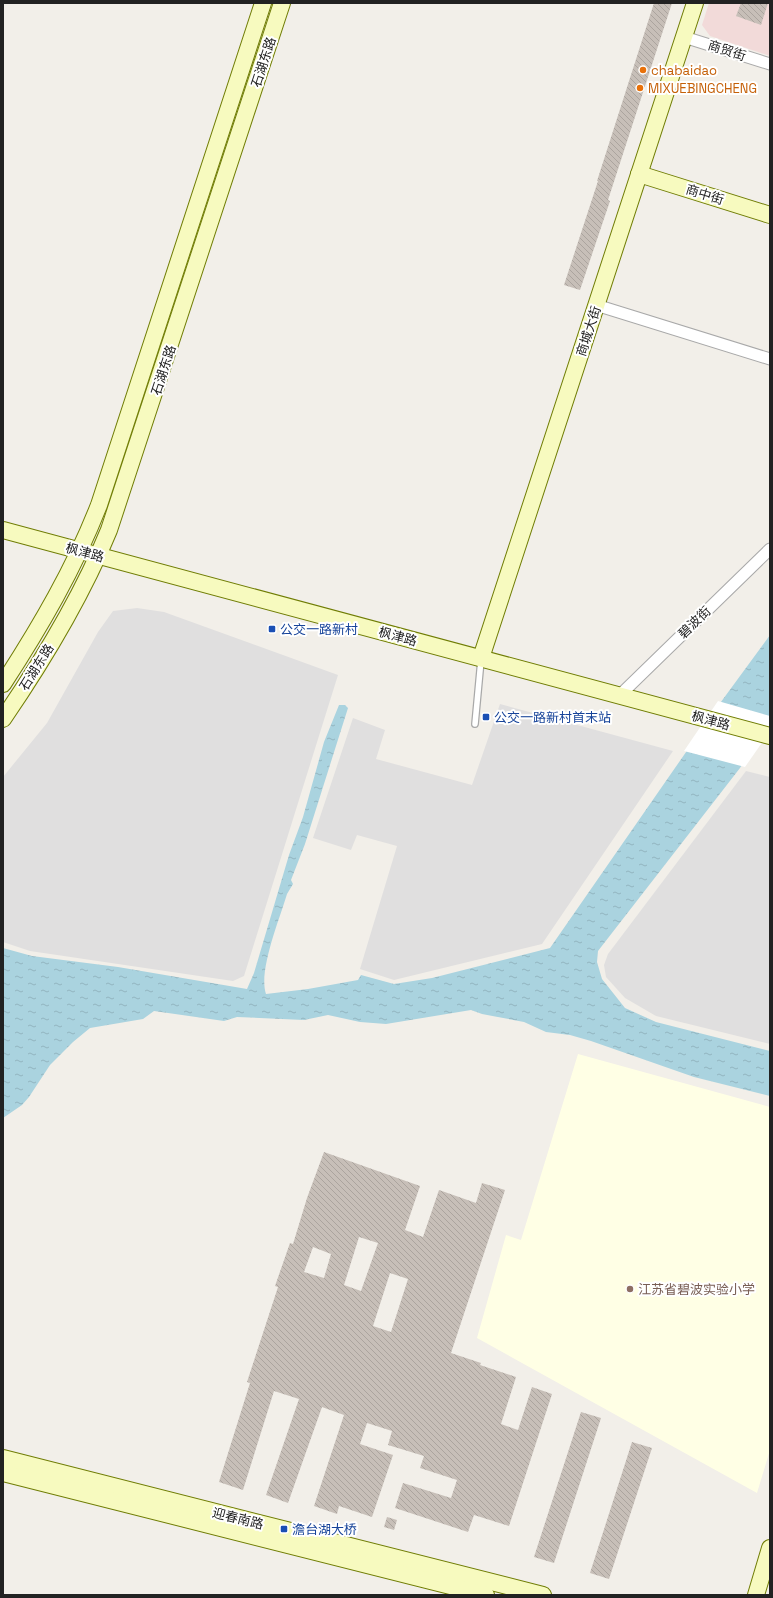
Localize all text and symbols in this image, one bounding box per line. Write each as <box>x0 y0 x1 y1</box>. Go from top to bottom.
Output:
street label: 石湖东路 <box>247 35 280 90</box>
street label: 商贸街 <box>706 36 748 65</box>
place label: chabaidao <box>651 62 717 79</box>
marker: chabaidao <box>638 65 648 75</box>
place label: MIXUEBINGCHENG <box>648 80 757 97</box>
marker: MIXUEBINGCHENG <box>635 83 645 93</box>
street label: 商中街 <box>684 181 726 208</box>
street label: 商城大街 <box>572 304 605 359</box>
street label: 石湖东路 <box>147 343 180 398</box>
street label: 枫津路 <box>64 539 106 566</box>
street label: 碧波街 <box>674 603 714 642</box>
place label: 公交一路新村 <box>280 621 358 638</box>
street label: 枫津路 <box>377 623 419 650</box>
marker: 公交一路新村 <box>267 624 277 634</box>
street label: 石湖东路 <box>15 641 57 694</box>
street label: 枫津路 <box>690 707 732 734</box>
place label: 公交一路新村首末站 <box>494 709 611 726</box>
marker: 公交一路新村首末站 <box>481 712 491 722</box>
place label: 江苏省碧波实验小学 <box>638 1281 755 1298</box>
marker: 江苏省碧波实验小学 <box>625 1284 635 1294</box>
street label: 迎春南路 <box>211 1504 265 1533</box>
place label: 澹台湖大桥 <box>292 1521 357 1538</box>
marker: 澹台湖大桥 <box>279 1524 289 1534</box>

